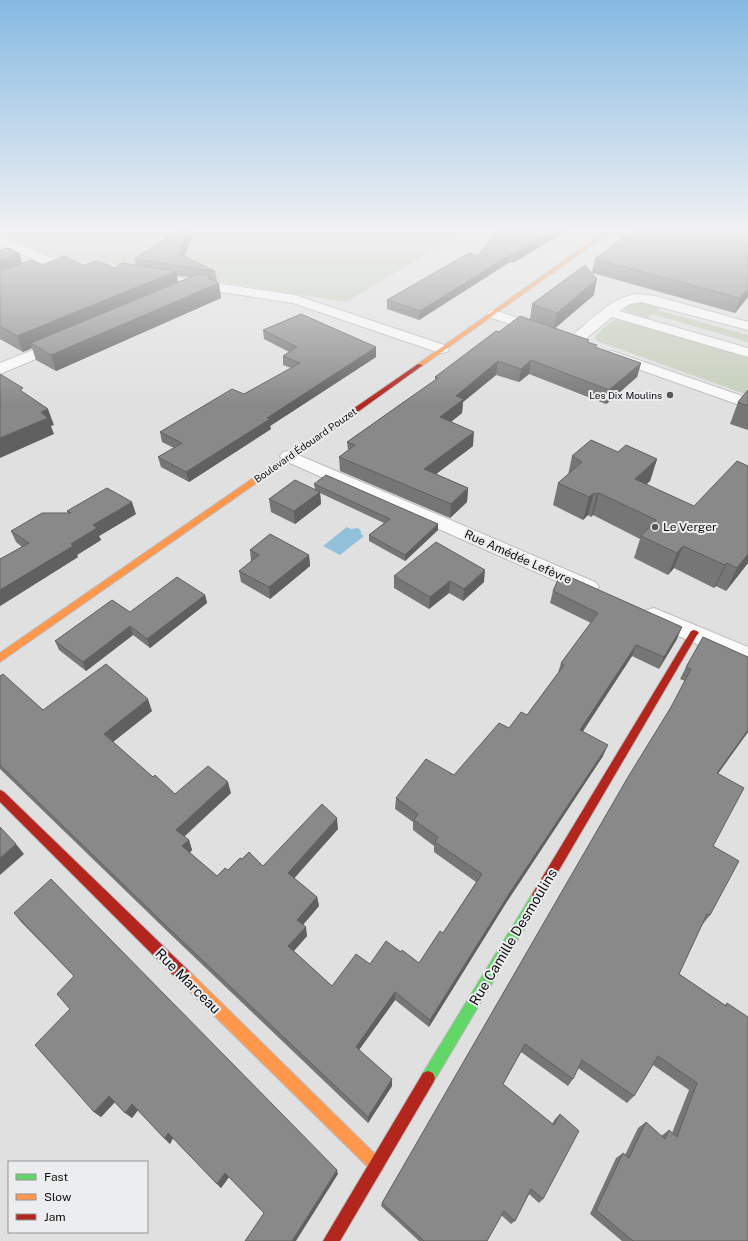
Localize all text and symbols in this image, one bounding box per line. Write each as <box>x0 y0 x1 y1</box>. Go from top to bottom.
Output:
place label: Les Dix Moulins <box>589 389 662 401</box>
marker: Les Dix Moulins <box>665 390 675 400</box>
street label: Boulevard Édouard Pouzet <box>251 405 359 485</box>
place label: Le Verger <box>663 520 717 534</box>
marker: Le Verger <box>650 522 660 532</box>
street label: Rue Amédée Lefèvre <box>462 527 574 587</box>
street label: Rue Camille Desmoulins <box>466 866 560 1008</box>
street label: Rue Marceau <box>152 945 224 1017</box>
legend <box>8 1161 148 1233</box>
text: Fast <box>44 1170 69 1184</box>
text: Slow <box>44 1190 72 1204</box>
text: Jam <box>44 1210 66 1224</box>

